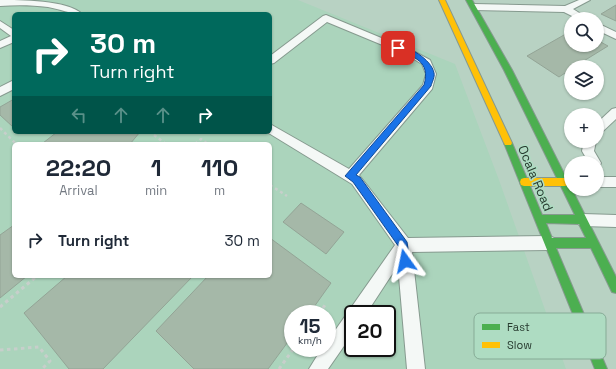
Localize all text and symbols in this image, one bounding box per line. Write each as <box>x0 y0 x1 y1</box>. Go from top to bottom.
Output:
map controls <box>564 12 604 196</box>
button: search <box>564 12 604 52</box>
text: 30 m <box>90 25 156 61</box>
icon: right <box>24 28 76 80</box>
pin <box>381 31 415 65</box>
icon: arrive <box>387 37 409 59</box>
text: Turn right <box>90 60 174 83</box>
button: layers <box>564 60 604 100</box>
icon: left <box>68 104 90 126</box>
icon: ahead <box>110 104 132 126</box>
icon: ahead <box>152 104 174 126</box>
icon: right <box>194 104 216 126</box>
button: + <box>564 108 604 148</box>
street label: Ocala Road <box>514 143 557 214</box>
text: 22:20 <box>46 152 111 183</box>
text: 1 <box>151 152 162 183</box>
text: 110 <box>201 152 238 183</box>
button: − <box>564 156 604 196</box>
text: Arrival <box>59 182 98 199</box>
text: min <box>145 182 167 199</box>
text: m <box>214 182 225 199</box>
icon: right <box>24 229 46 251</box>
text: Turn right <box>58 231 129 250</box>
text: 30 m <box>225 231 260 250</box>
position arrow <box>384 240 426 282</box>
speed limit sign: 20 <box>344 305 396 357</box>
text: 15 <box>299 313 321 339</box>
legend <box>474 313 606 359</box>
text: Fast <box>507 320 530 334</box>
text: km/h <box>298 334 322 347</box>
text: Slow <box>507 338 532 352</box>

